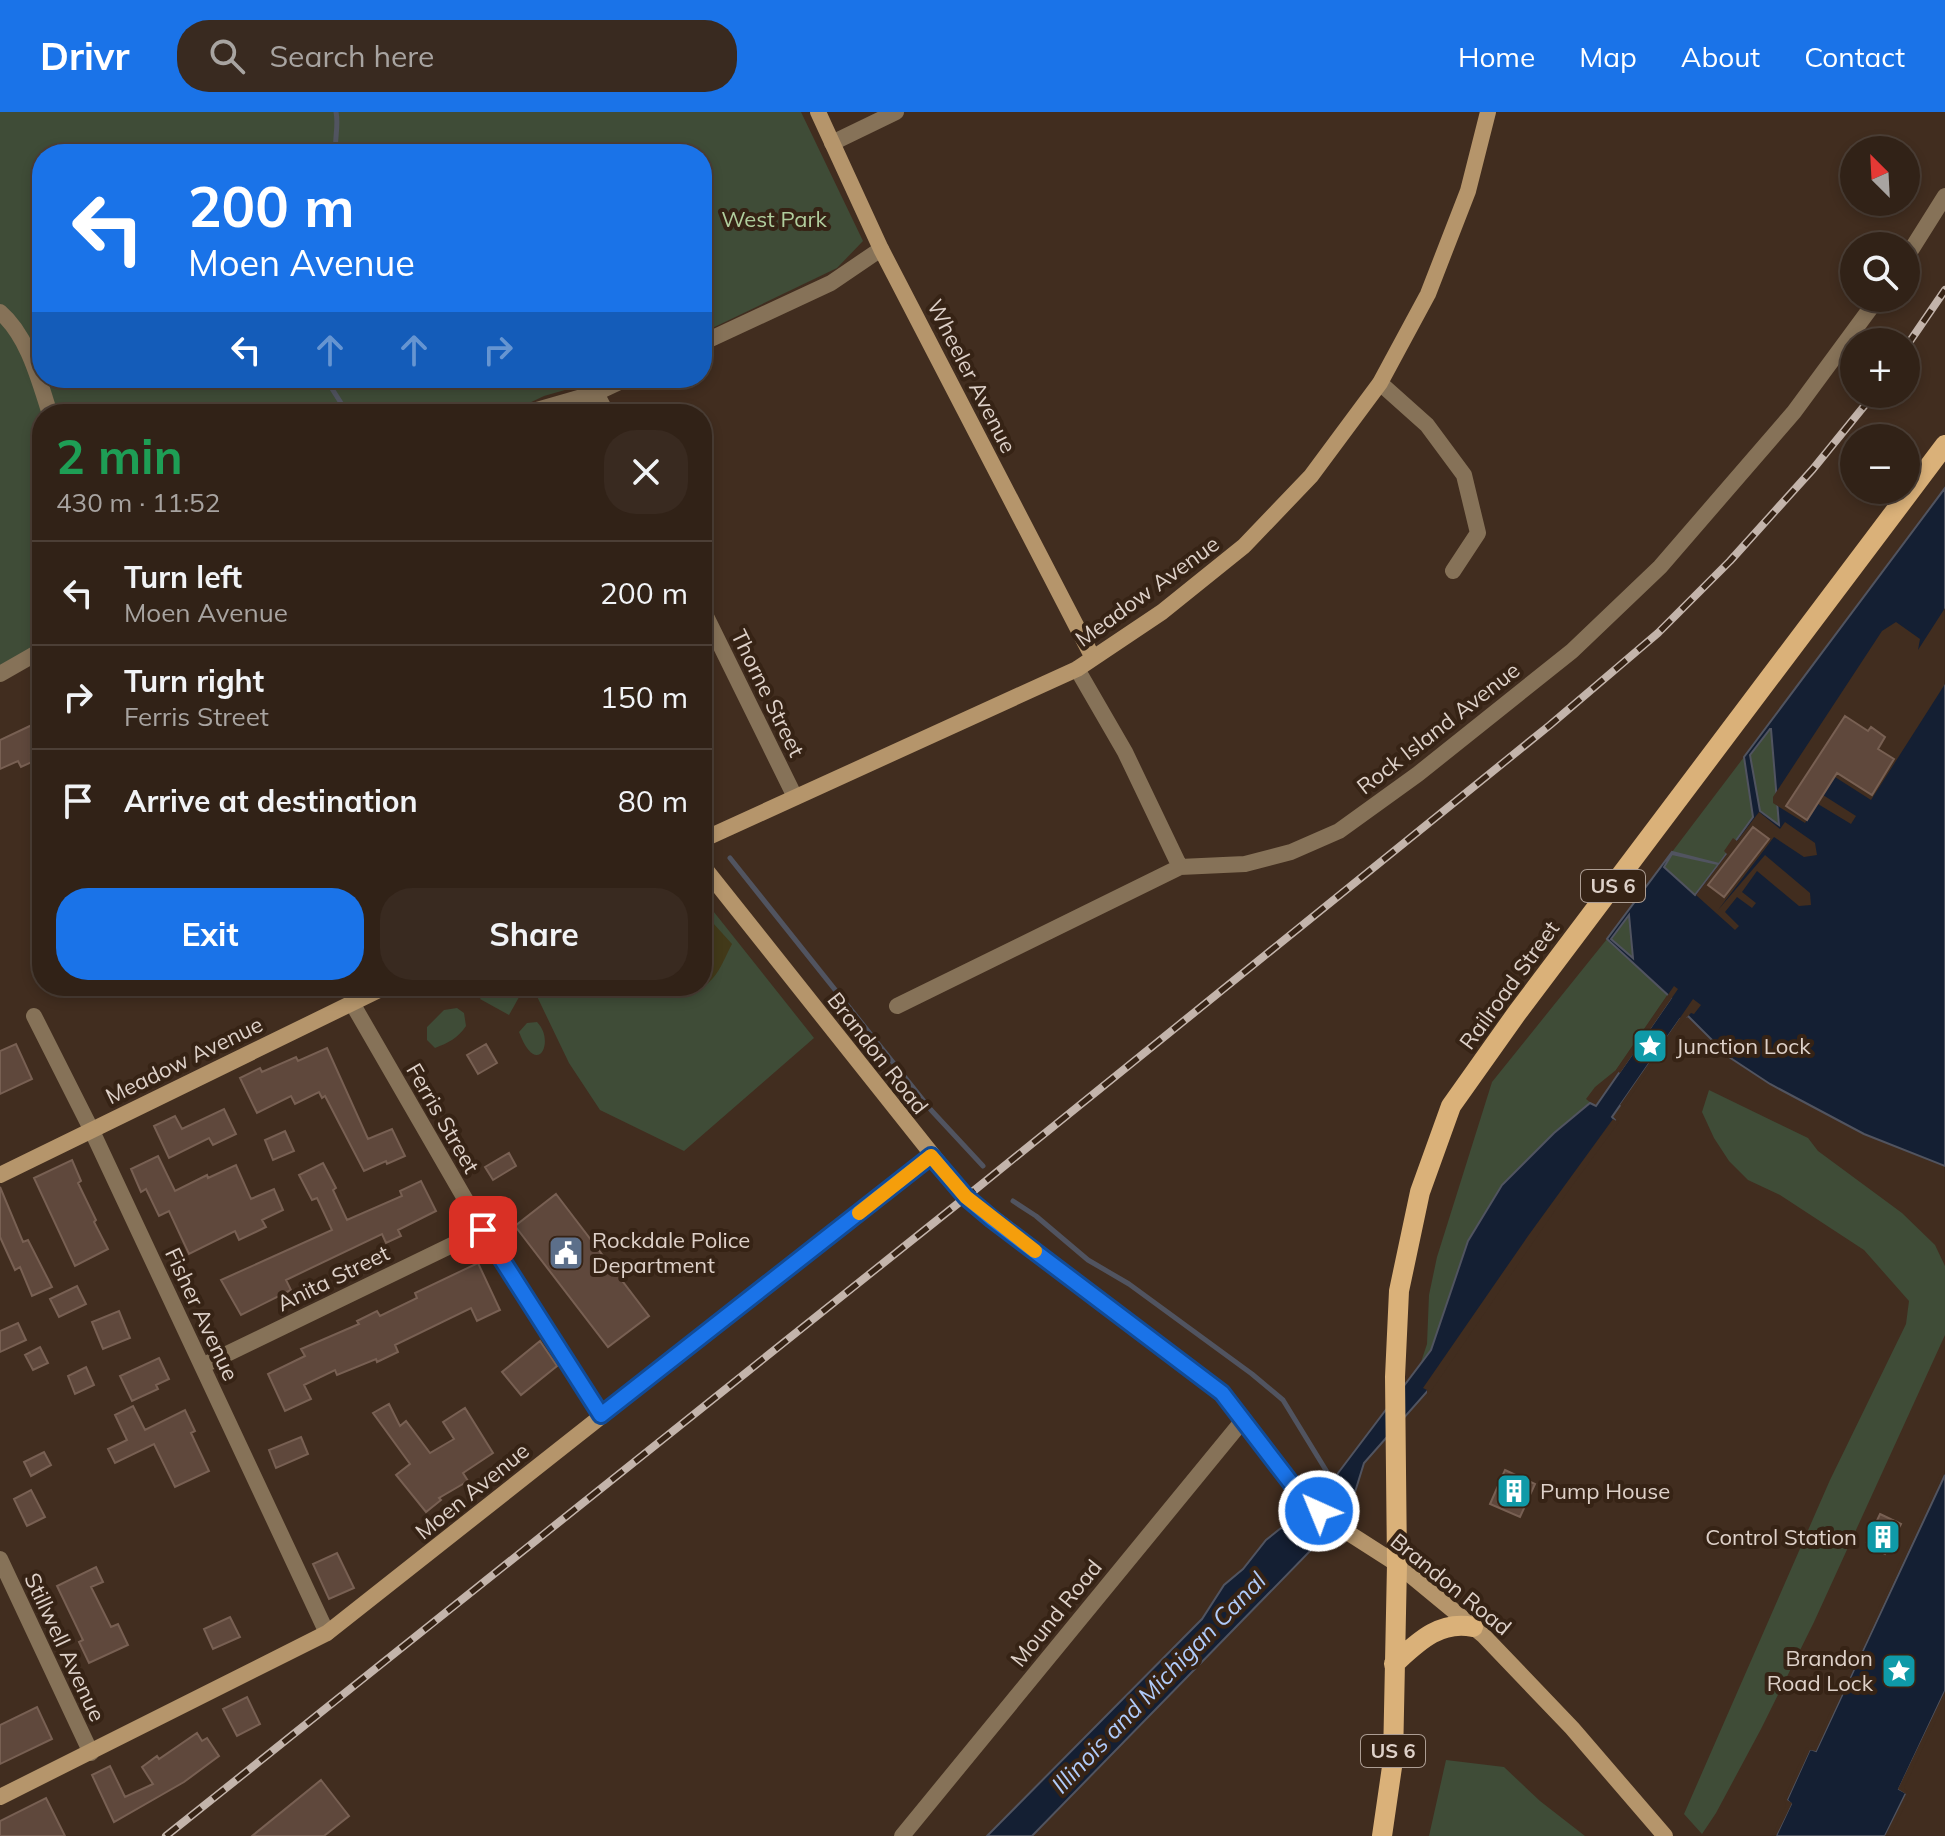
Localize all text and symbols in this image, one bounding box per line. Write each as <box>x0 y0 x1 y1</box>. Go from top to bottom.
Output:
search box <box>177 20 737 92</box>
text: Drivr <box>40 32 129 80</box>
icon: search <box>205 34 249 78</box>
text: Search here <box>269 37 434 75</box>
text: Home <box>1458 39 1535 74</box>
text: Map <box>1579 39 1637 74</box>
text: About <box>1681 39 1760 74</box>
text: Contact <box>1804 39 1905 74</box>
north arrow <box>1840 136 1920 216</box>
map controls <box>1840 136 1920 504</box>
text: 200 m <box>188 171 355 241</box>
icon: left <box>56 176 160 280</box>
park label: West Park <box>721 205 828 233</box>
button: search <box>1840 232 1920 312</box>
text: Moen Avenue <box>188 240 415 285</box>
street label: Wheeler Avenue <box>921 294 1023 458</box>
icon: left <box>224 328 268 372</box>
icon: ahead <box>308 328 352 372</box>
icon: ahead <box>392 328 436 372</box>
icon: right <box>476 328 520 372</box>
button: + <box>1840 328 1920 408</box>
button: − <box>1840 424 1920 504</box>
text: 2 min <box>56 426 183 486</box>
button: close <box>604 430 688 514</box>
text: 430 m · 11:52 <box>56 486 220 519</box>
street label: Meadow Avenue <box>1070 529 1224 653</box>
text: Turn left <box>124 558 242 596</box>
icon: left <box>56 571 100 615</box>
text: 200 m <box>600 574 688 612</box>
text: Moen Avenue <box>124 596 288 629</box>
street label: Thorne Street <box>725 625 811 761</box>
street label: Rock Island Avenue <box>1351 656 1525 800</box>
text: Turn right <box>124 662 264 700</box>
icon: right <box>56 675 100 719</box>
text: 150 m <box>600 678 688 716</box>
text: Ferris Street <box>124 700 269 733</box>
icon: arrive <box>56 779 100 823</box>
text: Arrive at destination <box>124 782 418 820</box>
text: 80 m <box>618 782 688 820</box>
road number: US 6 <box>1581 870 1645 902</box>
button: Exit <box>56 888 364 980</box>
button: Share <box>380 888 688 980</box>
street label: Railroad Street <box>1453 915 1565 1055</box>
street label: Brandon Road <box>822 986 934 1120</box>
street label: Meadow Avenue <box>101 1010 267 1110</box>
place icon: Junction Lock <box>1631 1027 1669 1065</box>
place label: Junction Lock <box>1676 1032 1811 1060</box>
street label: Ferris Street <box>400 1058 486 1178</box>
pin <box>449 1196 517 1264</box>
icon: arrive <box>461 1208 505 1252</box>
place label: Rockdale Police Department <box>592 1226 750 1279</box>
public building icon: Rockdale Police Department <box>547 1234 585 1272</box>
street label: Anita Street <box>272 1239 394 1317</box>
street label: Fisher Avenue <box>159 1243 245 1385</box>
street label: Moen Avenue <box>409 1436 535 1546</box>
position arrow <box>1277 1469 1361 1553</box>
building icon: Pump House <box>1495 1472 1533 1510</box>
place label: Pump House <box>1540 1477 1670 1505</box>
building icon: Control Station <box>1864 1518 1902 1556</box>
place label: Control Station <box>1705 1523 1857 1551</box>
street label: Brandon Road <box>1385 1527 1517 1641</box>
street label: Mound Road <box>1004 1554 1108 1672</box>
water label: Illinois and Michigan Canal <box>1045 1565 1272 1799</box>
street label: Stillwell Avenue <box>18 1568 112 1726</box>
place label: Brandon Road Lock <box>1767 1644 1874 1697</box>
place icon: Brandon Road Lock <box>1880 1652 1918 1690</box>
road number: US 6 <box>1361 1735 1425 1767</box>

